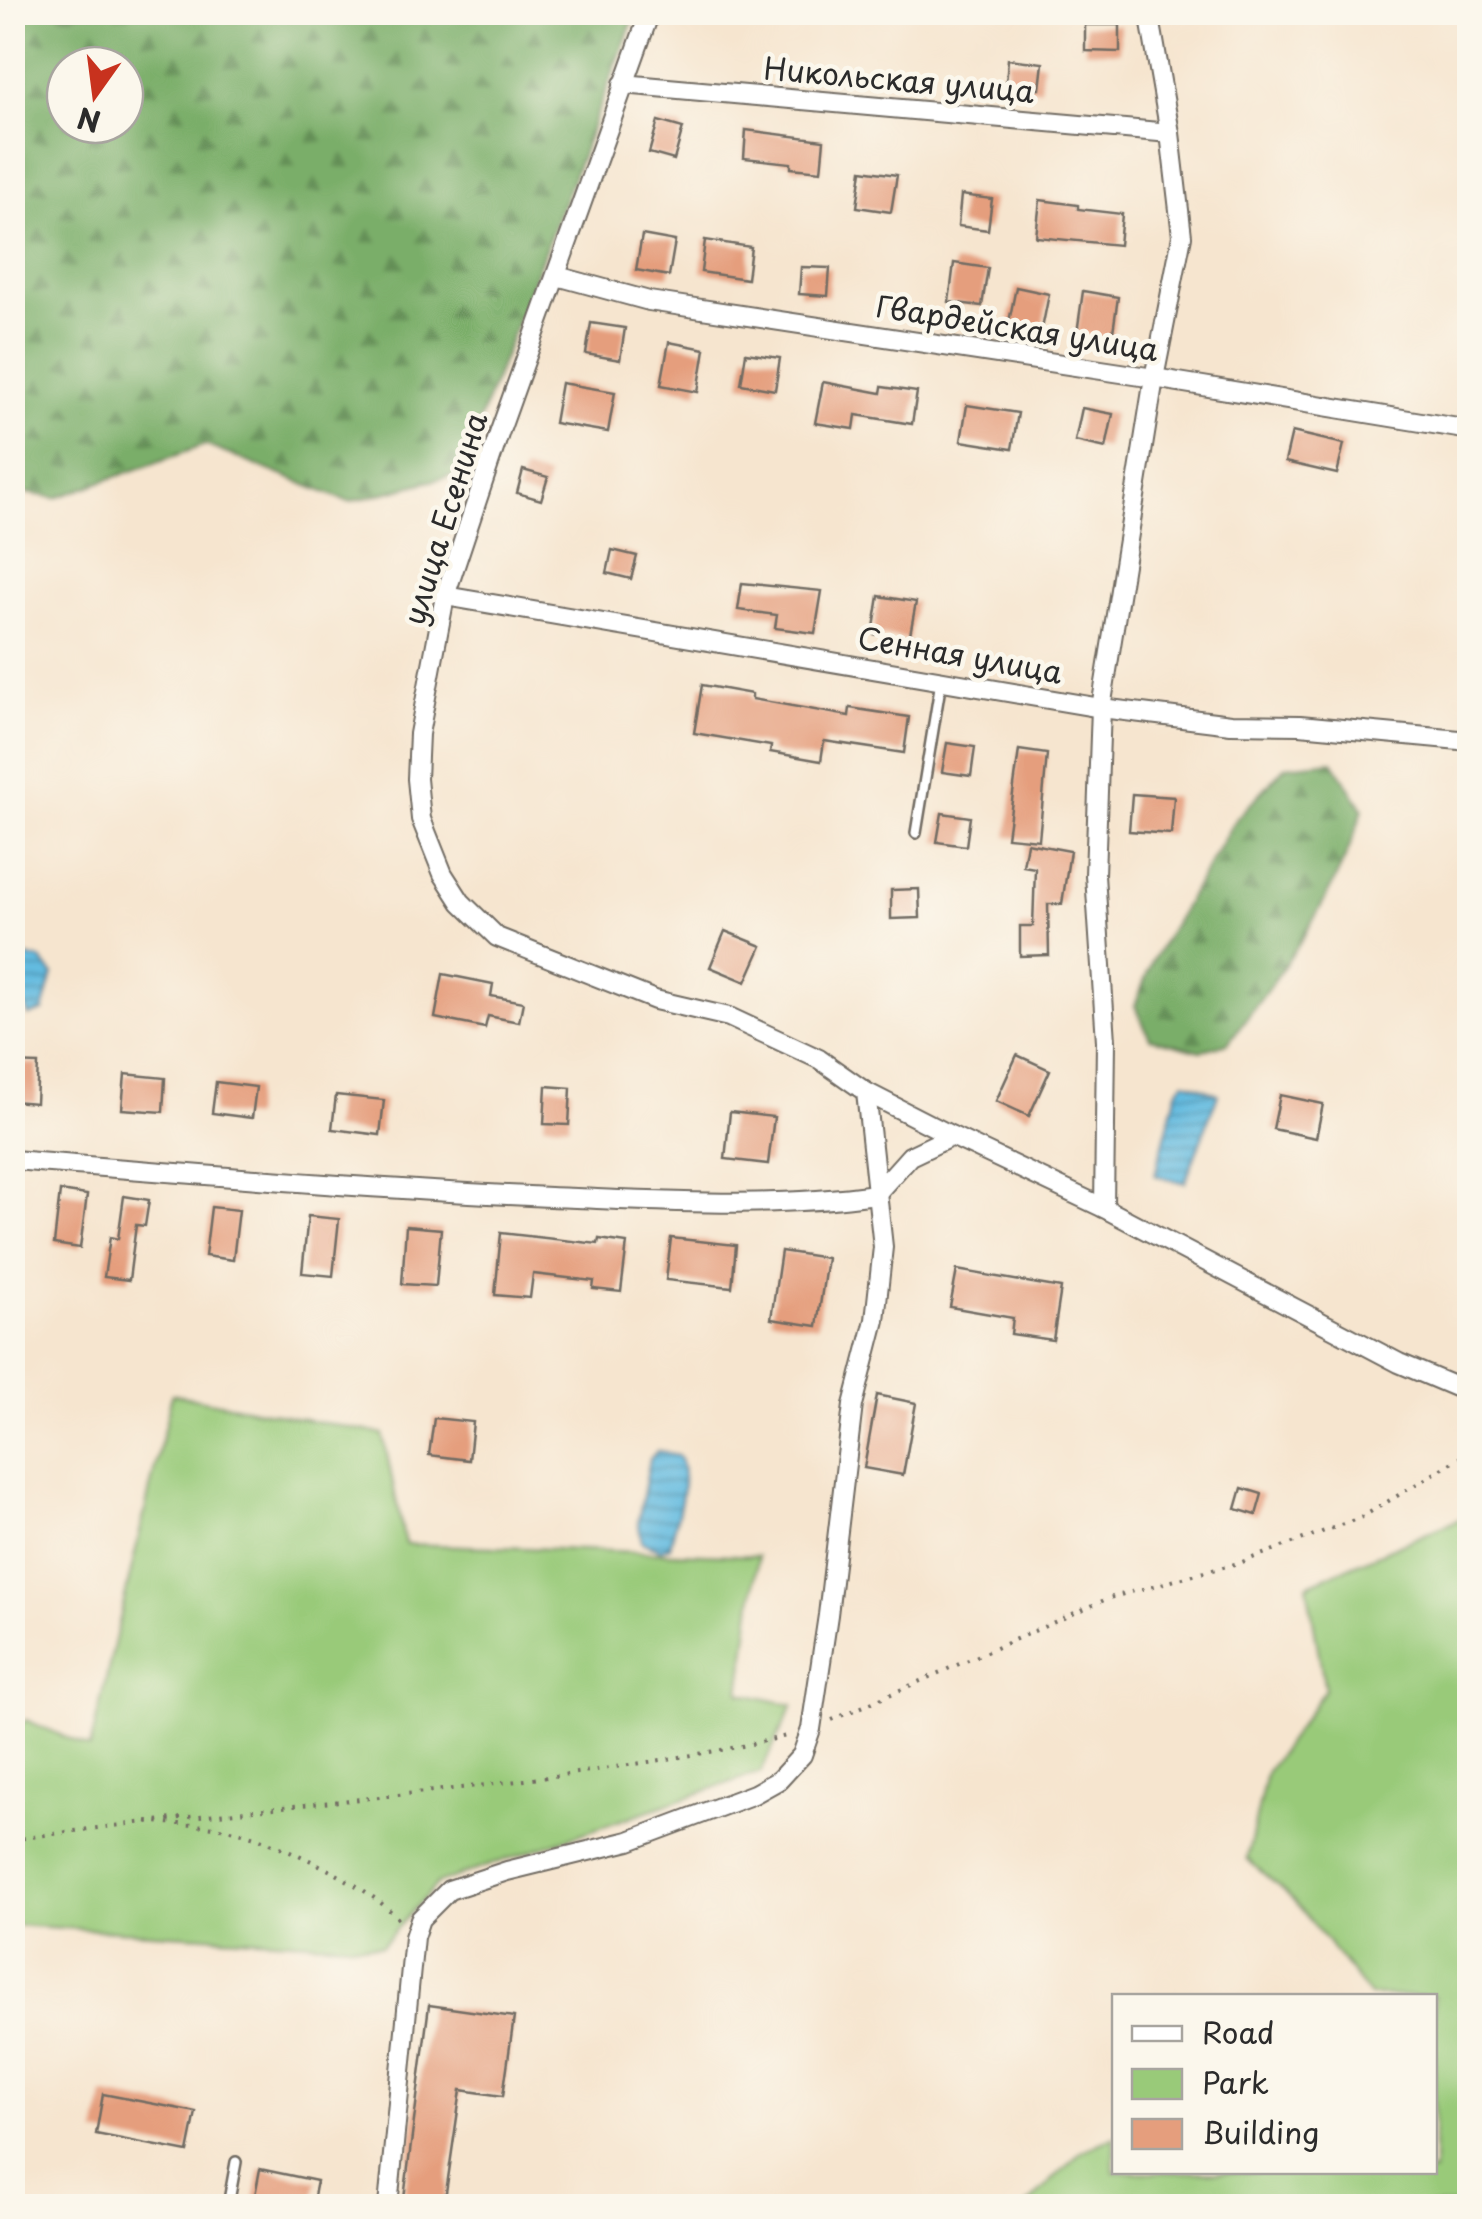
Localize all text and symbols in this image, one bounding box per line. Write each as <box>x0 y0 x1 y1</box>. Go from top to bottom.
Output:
street label: Никольская улица <box>762 44 1036 113</box>
north arrow <box>45 45 145 145</box>
text: N <box>73 97 105 144</box>
street label: Гвардейская улица <box>873 282 1162 371</box>
street label: улица Есенина <box>390 406 497 630</box>
street label: Сенная улица <box>855 613 1066 694</box>
legend <box>1112 1994 1437 2174</box>
text: Road <box>1202 2009 1275 2054</box>
text: Park <box>1202 2059 1269 2104</box>
text: Building <box>1202 2109 1319 2154</box>

